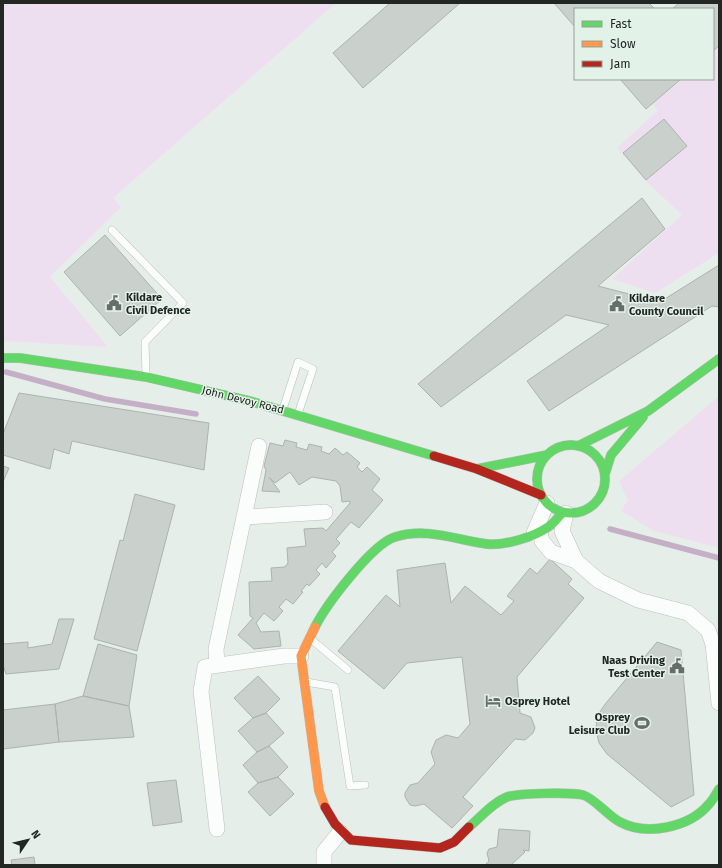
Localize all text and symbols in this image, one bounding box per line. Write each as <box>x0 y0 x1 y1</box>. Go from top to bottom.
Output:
legend <box>574 8 714 80</box>
text: Fast <box>610 17 632 31</box>
text: Slow <box>610 37 636 51</box>
text: Jam <box>610 57 630 71</box>
place label: Kildare Civil Defence <box>126 291 191 317</box>
place label: Kildare County Council <box>629 292 704 318</box>
public building icon: Kildare Civil Defence <box>105 294 123 312</box>
public building icon: Kildare County Council <box>608 295 626 313</box>
street label: John Devoy Road <box>201 384 285 416</box>
place label: Naas Driving Test Center <box>602 654 666 680</box>
public building icon: Naas Driving Test Center <box>668 657 686 675</box>
hotel icon: Osprey Hotel <box>484 692 502 710</box>
place label: Osprey Hotel <box>505 695 571 708</box>
place label: Osprey Leisure Club <box>569 711 630 737</box>
sports icon: Osprey Leisure Club <box>633 714 651 732</box>
north arrow <box>8 820 48 860</box>
text: N <box>28 828 43 841</box>

